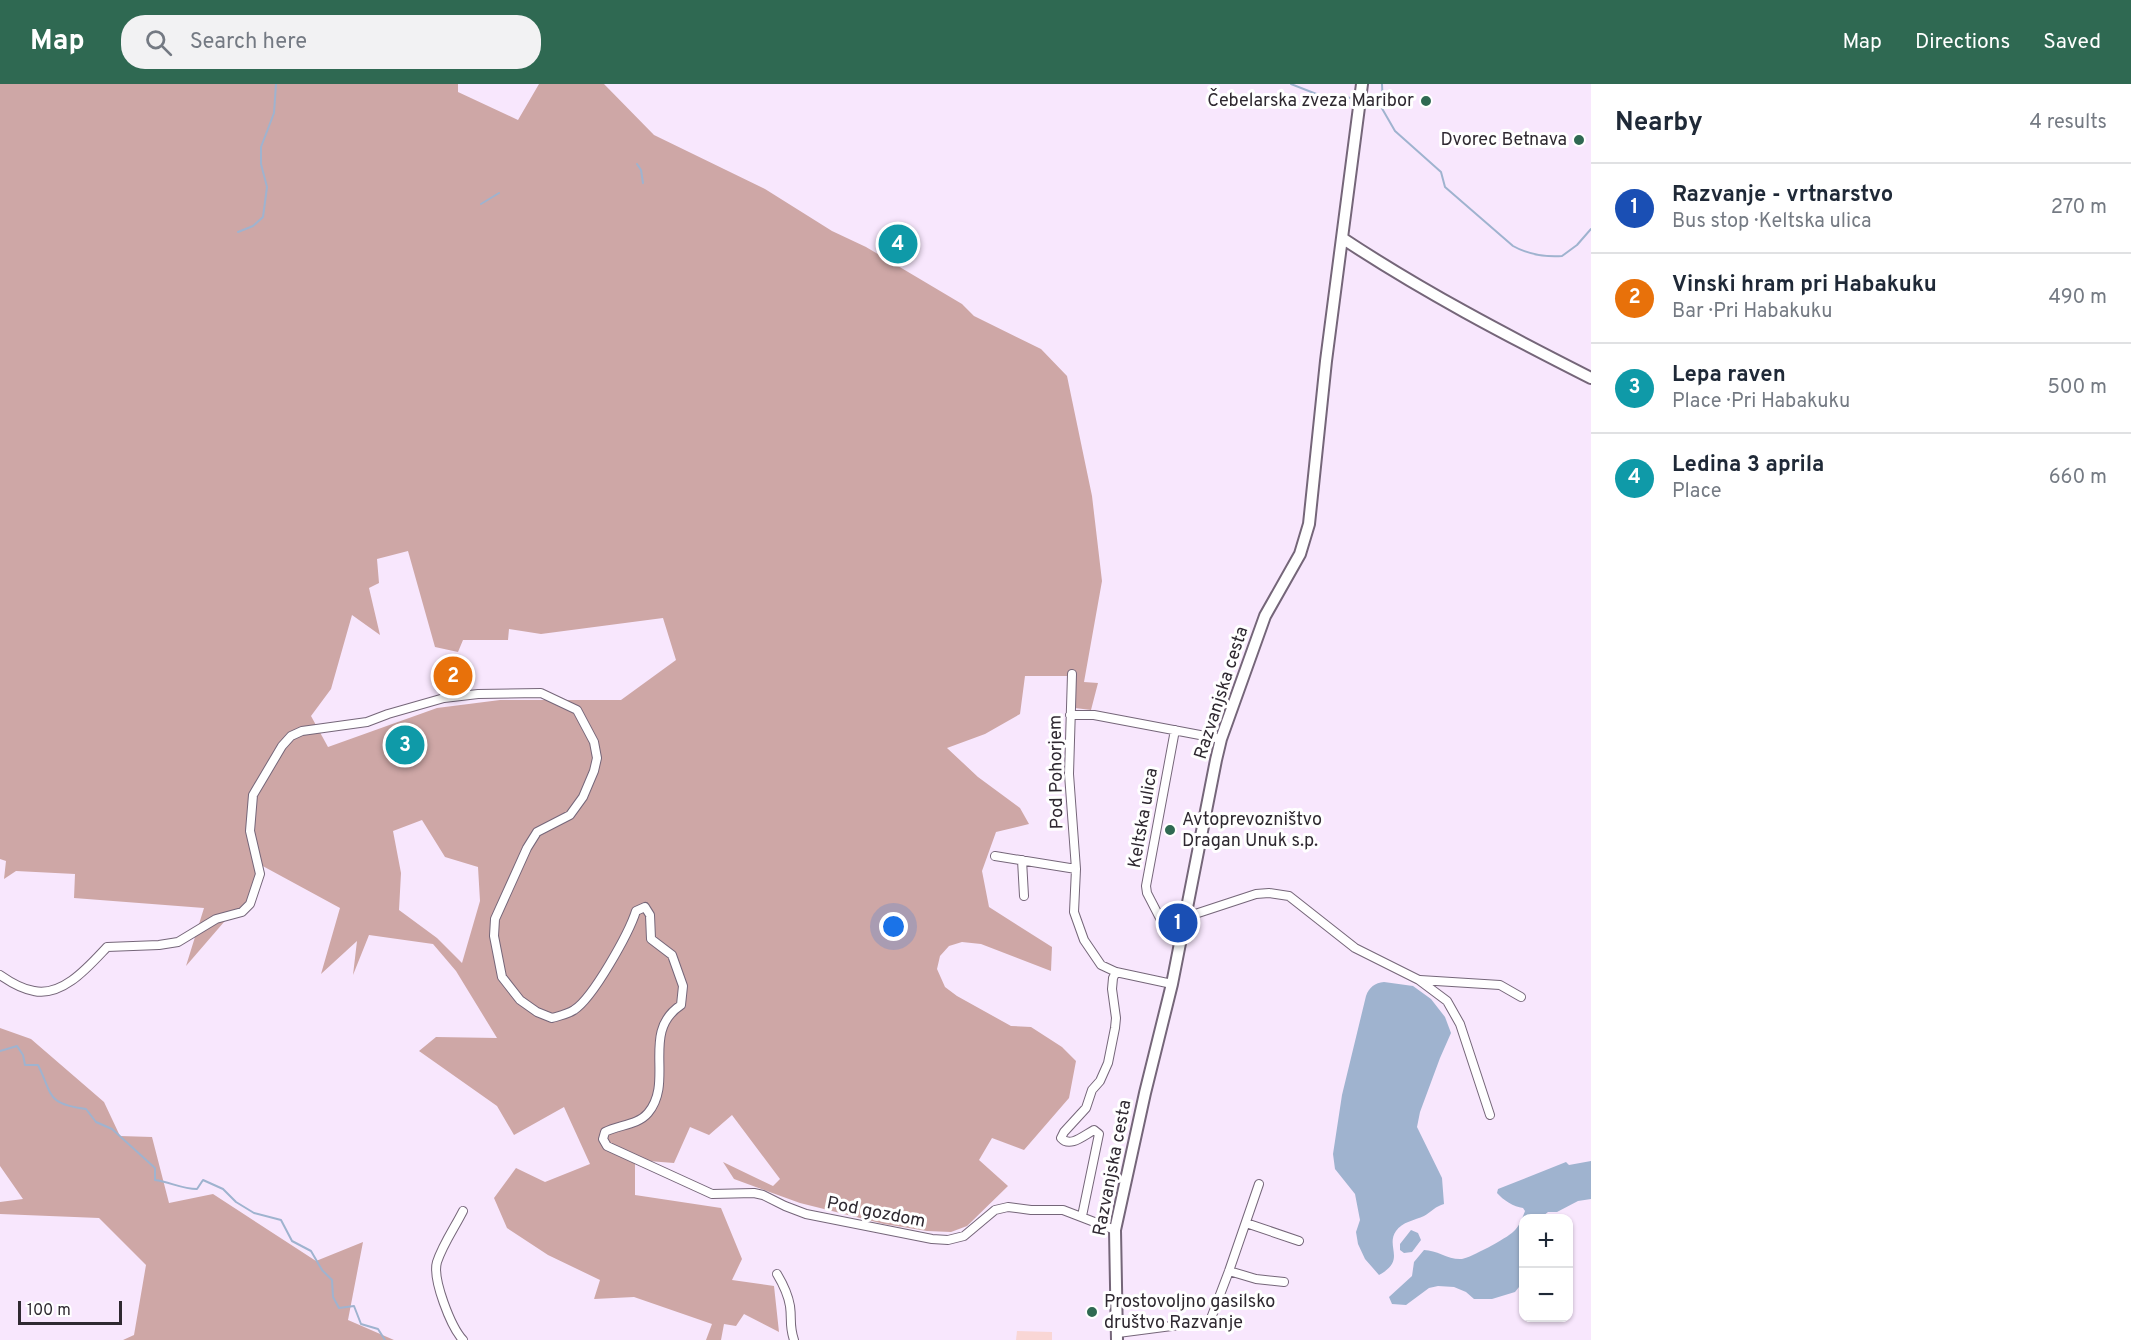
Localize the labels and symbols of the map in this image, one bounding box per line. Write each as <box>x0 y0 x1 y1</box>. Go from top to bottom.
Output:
place label: Čebelarska zveza Maribor <box>1207 88 1414 113</box>
marker: Čebelarska zveza Maribor <box>1419 94 1433 108</box>
place label: Dvorec Betnava <box>1440 129 1567 152</box>
marker: Dvorec Betnava <box>1572 133 1586 147</box>
pin: 4 <box>878 222 918 266</box>
street label: Razvanjska cesta <box>1190 624 1254 762</box>
pin: 2 <box>434 654 472 698</box>
street label: Pod Pohorjem <box>1045 715 1069 829</box>
pin: 3 <box>386 722 424 768</box>
street label: Keltska ulica <box>1124 766 1164 870</box>
place label: Avtoprevozništvo Dragan Unuk s.p. <box>1182 809 1322 853</box>
marker: Avtoprevozništvo Dragan Unuk s.p. <box>1163 823 1177 837</box>
pin: 1 <box>1158 900 1198 946</box>
your location <box>879 912 908 941</box>
street label: Razvanjska cesta <box>1089 1098 1137 1238</box>
street label: Pod gozdom <box>825 1192 927 1234</box>
place label: Prostovoljno gasilsko društvo Razvanje <box>1104 1291 1275 1335</box>
scale bar <box>18 1298 122 1326</box>
marker: Prostovoljno gasilsko društvo Razvanje <box>1085 1305 1099 1319</box>

